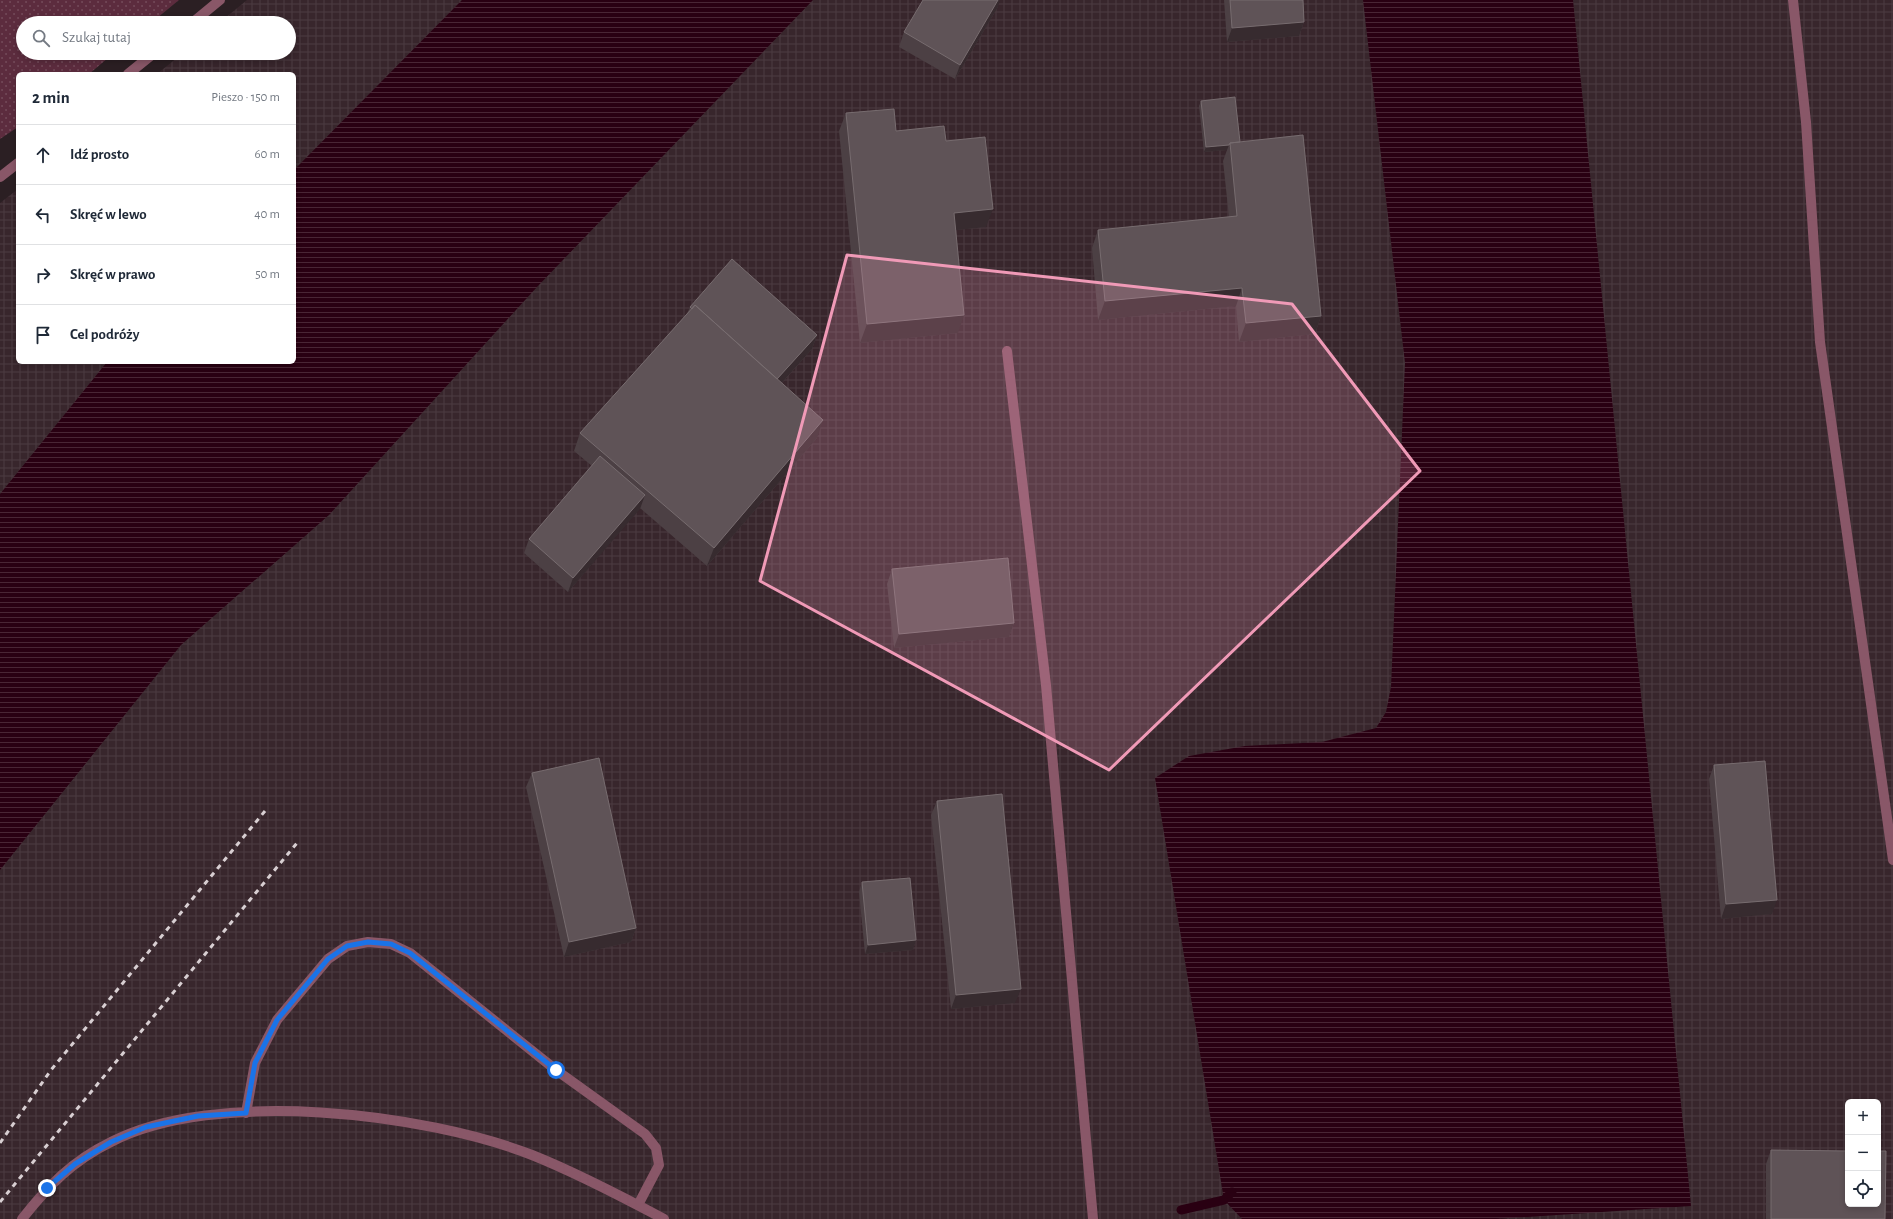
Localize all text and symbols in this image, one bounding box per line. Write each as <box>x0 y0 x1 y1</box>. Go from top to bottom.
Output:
search box <box>16 16 296 60</box>
icon: search <box>30 27 52 49</box>
text: Szukaj tutaj <box>62 30 131 45</box>
text: 2 min <box>32 89 70 106</box>
text: Pieszo · 150 m <box>211 91 280 104</box>
icon: ahead <box>32 144 54 166</box>
text: Idź prosto <box>70 147 129 162</box>
text: 60 m <box>254 148 280 161</box>
icon: left <box>32 204 54 226</box>
text: Skręć w lewo <box>70 207 147 222</box>
text: 40 m <box>254 208 280 221</box>
icon: right <box>32 264 54 286</box>
text: Skręć w prawo <box>70 267 155 282</box>
text: 50 m <box>255 268 280 281</box>
icon: arrive <box>32 324 54 346</box>
text: Cel podróży <box>70 327 139 342</box>
route start <box>547 1061 565 1079</box>
map controls <box>1845 1099 1881 1207</box>
button: + <box>1845 1099 1881 1135</box>
button: − <box>1845 1135 1881 1171</box>
button: locate <box>1845 1171 1881 1207</box>
route end <box>38 1179 56 1197</box>

